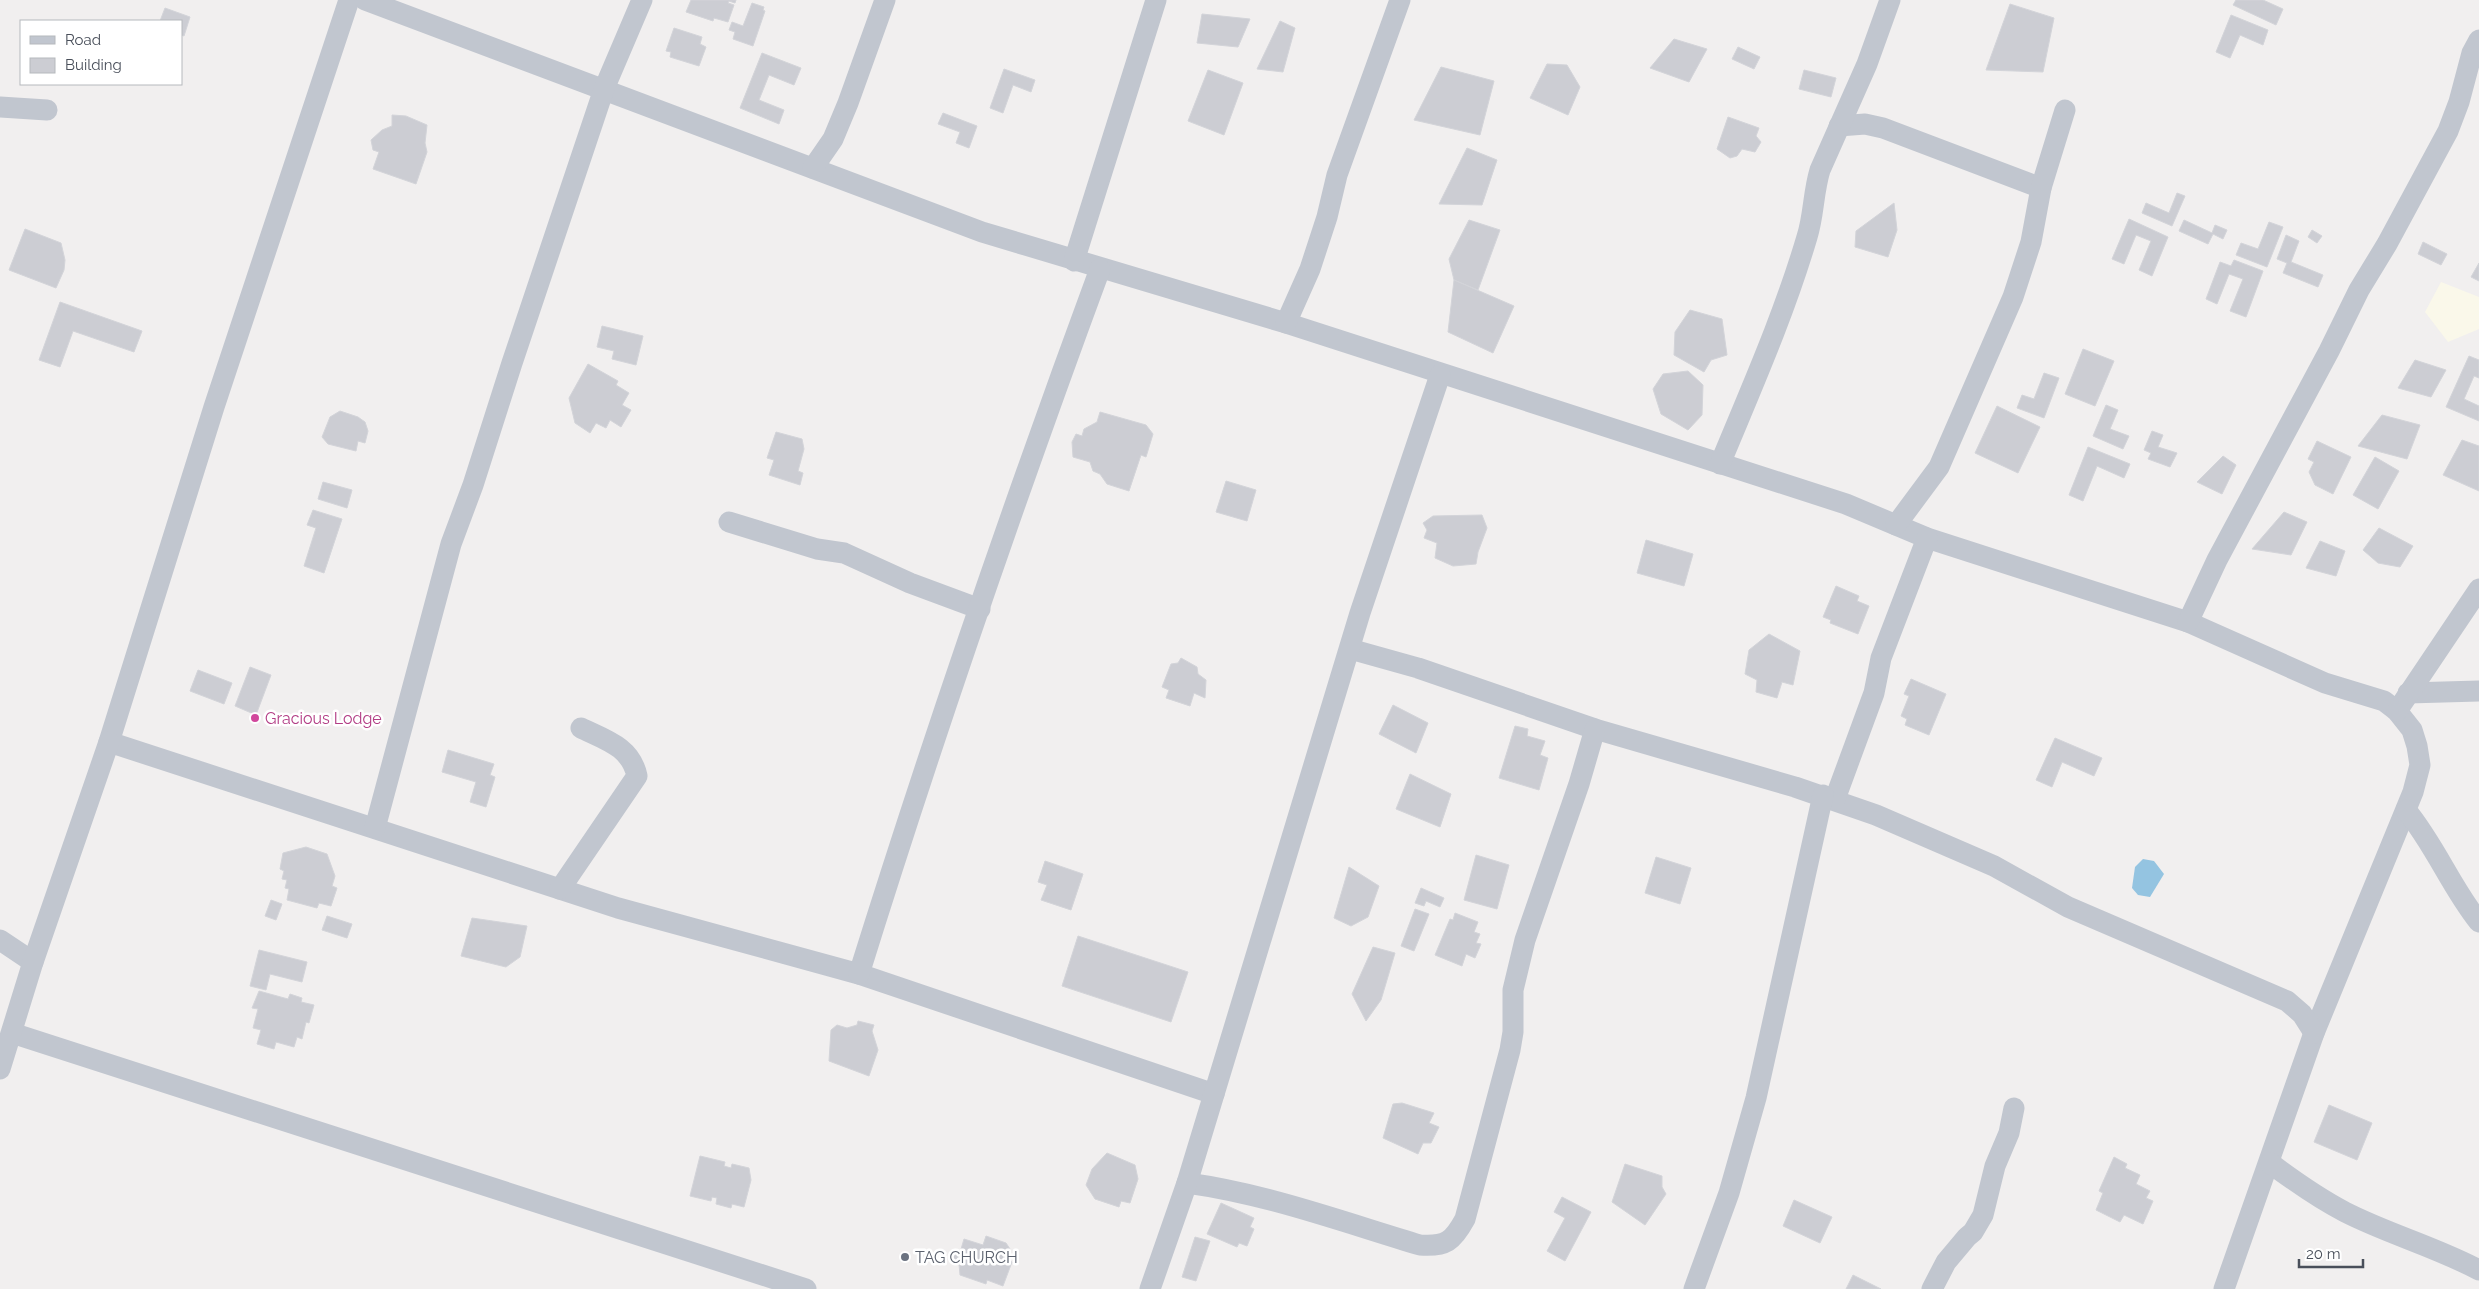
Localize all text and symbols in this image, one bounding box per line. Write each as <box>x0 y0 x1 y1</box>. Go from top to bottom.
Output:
legend <box>20 20 182 85</box>
text: Road <box>65 31 101 49</box>
text: Building <box>65 56 122 74</box>
place label: Gracious Lodge <box>265 709 382 728</box>
marker: Gracious Lodge <box>249 712 261 724</box>
scale bar <box>2299 1236 2363 1268</box>
text: 20 m <box>2306 1245 2341 1263</box>
place label: TAG CHURCH <box>915 1248 1018 1267</box>
marker: TAG CHURCH <box>899 1251 911 1263</box>

